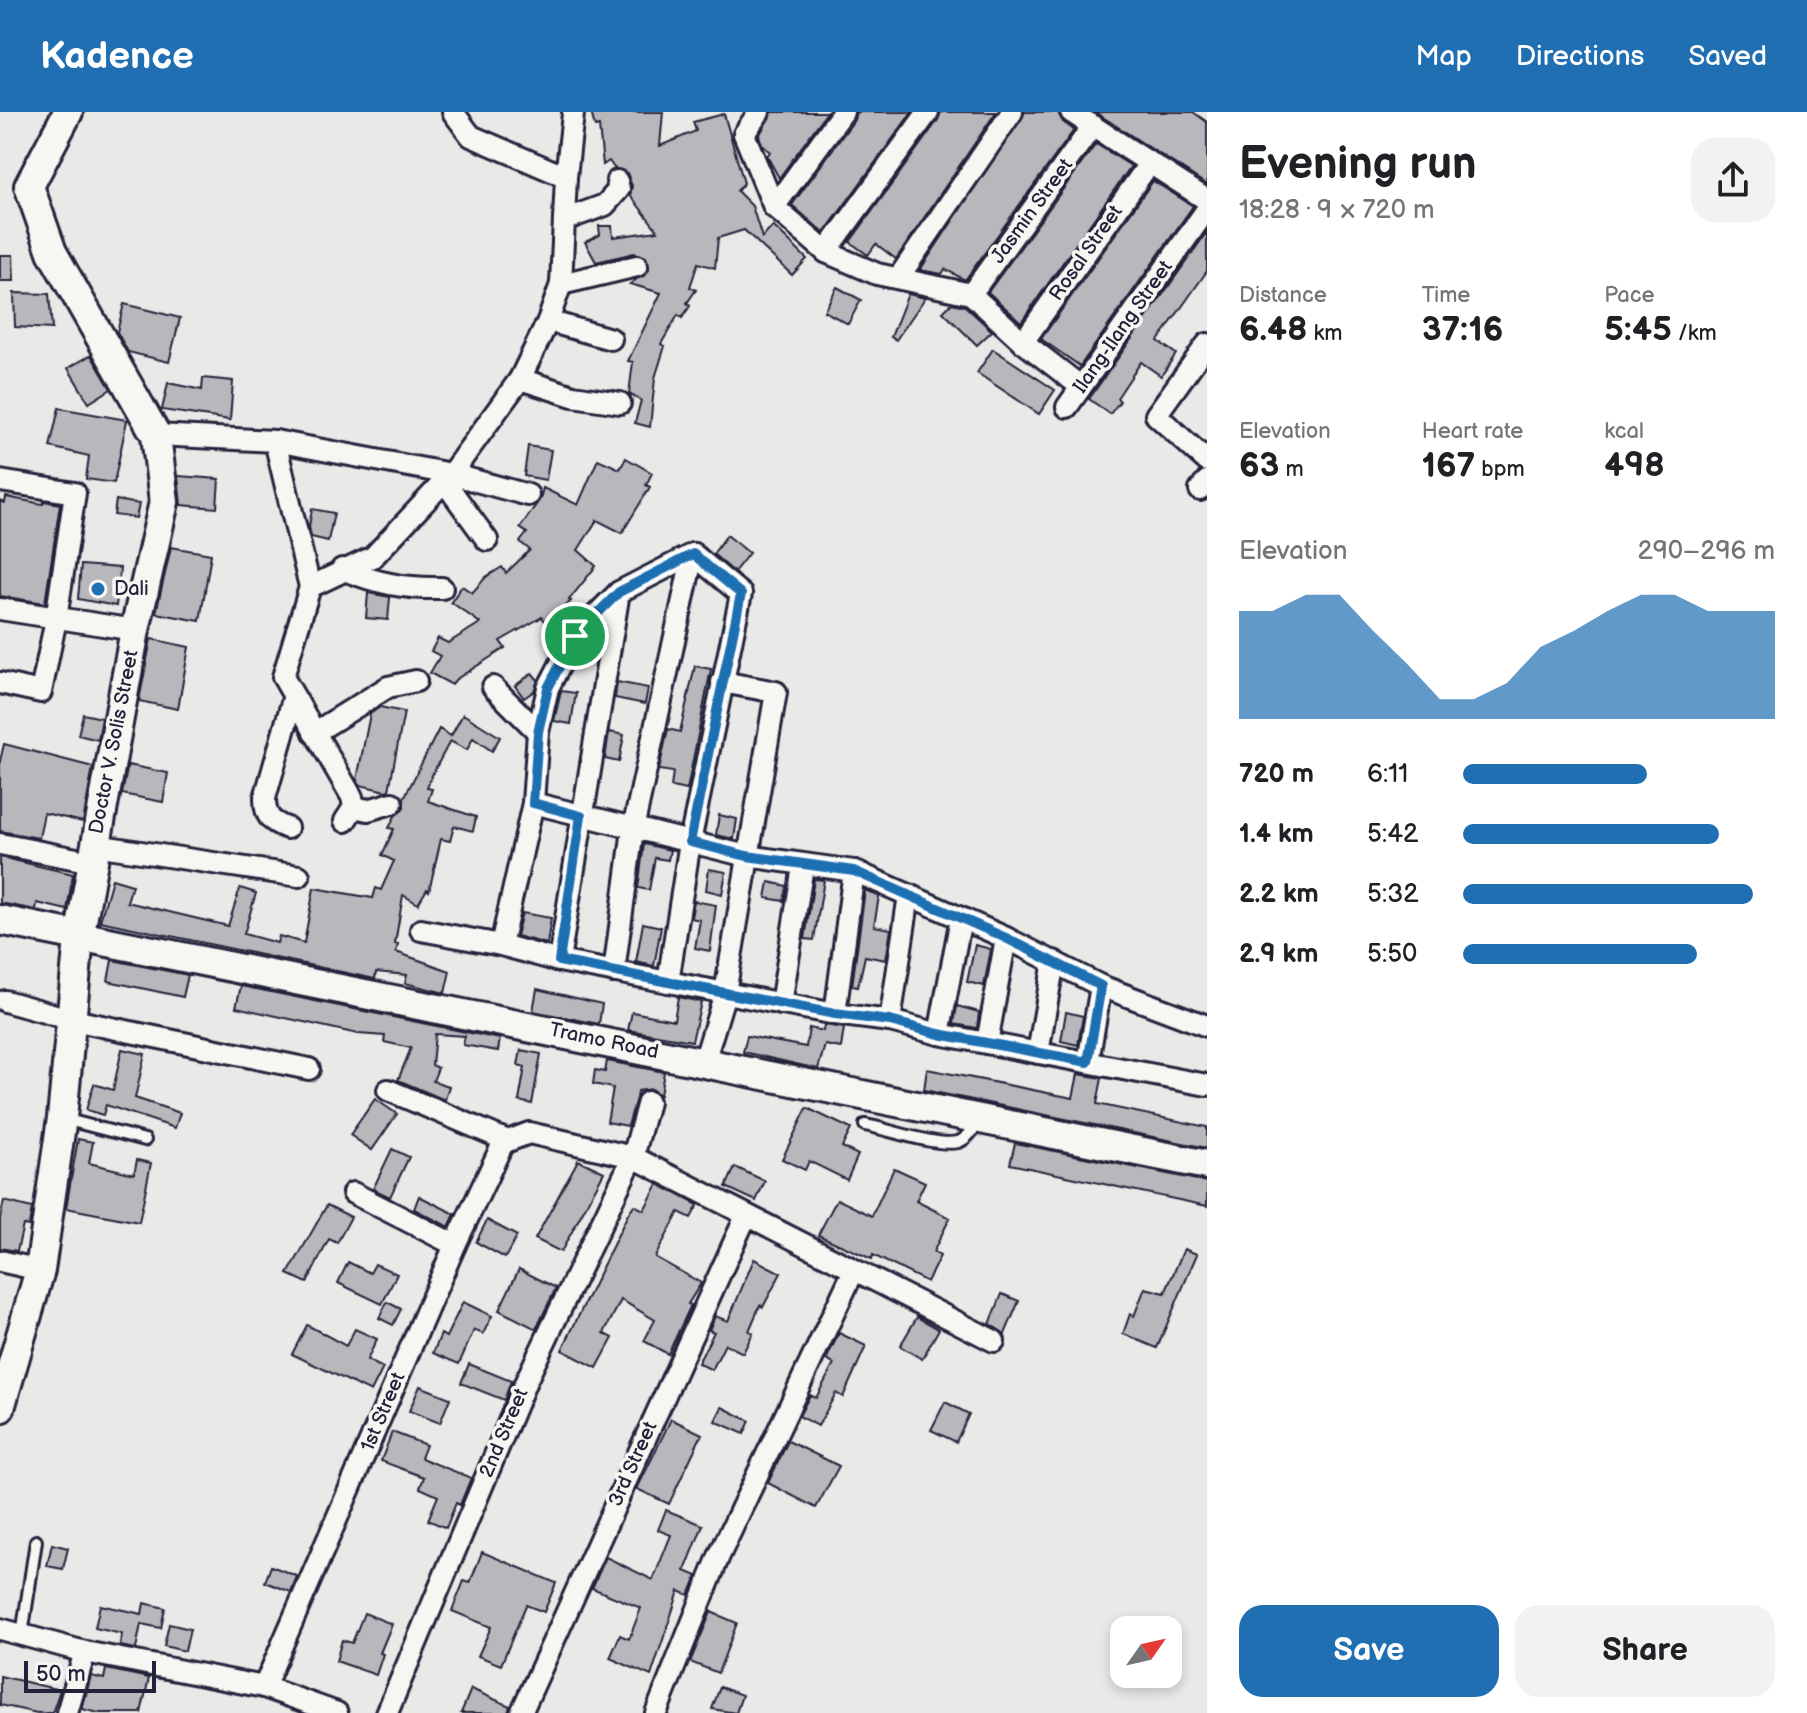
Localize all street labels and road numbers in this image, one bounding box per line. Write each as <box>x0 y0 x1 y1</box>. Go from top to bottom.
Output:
street label: Jasmin Street <box>986 154 1078 268</box>
street label: Rosal Street <box>1044 201 1128 305</box>
street label: Ilang-Ilang Street <box>1068 256 1178 398</box>
street label: Doctor V. Solis Street <box>84 648 144 836</box>
street label: Tramo Road <box>547 1018 661 1064</box>
street label: 1st Street <box>356 1369 410 1455</box>
street label: 2nd Street <box>474 1385 534 1481</box>
street label: 3rd Street <box>604 1418 662 1510</box>

